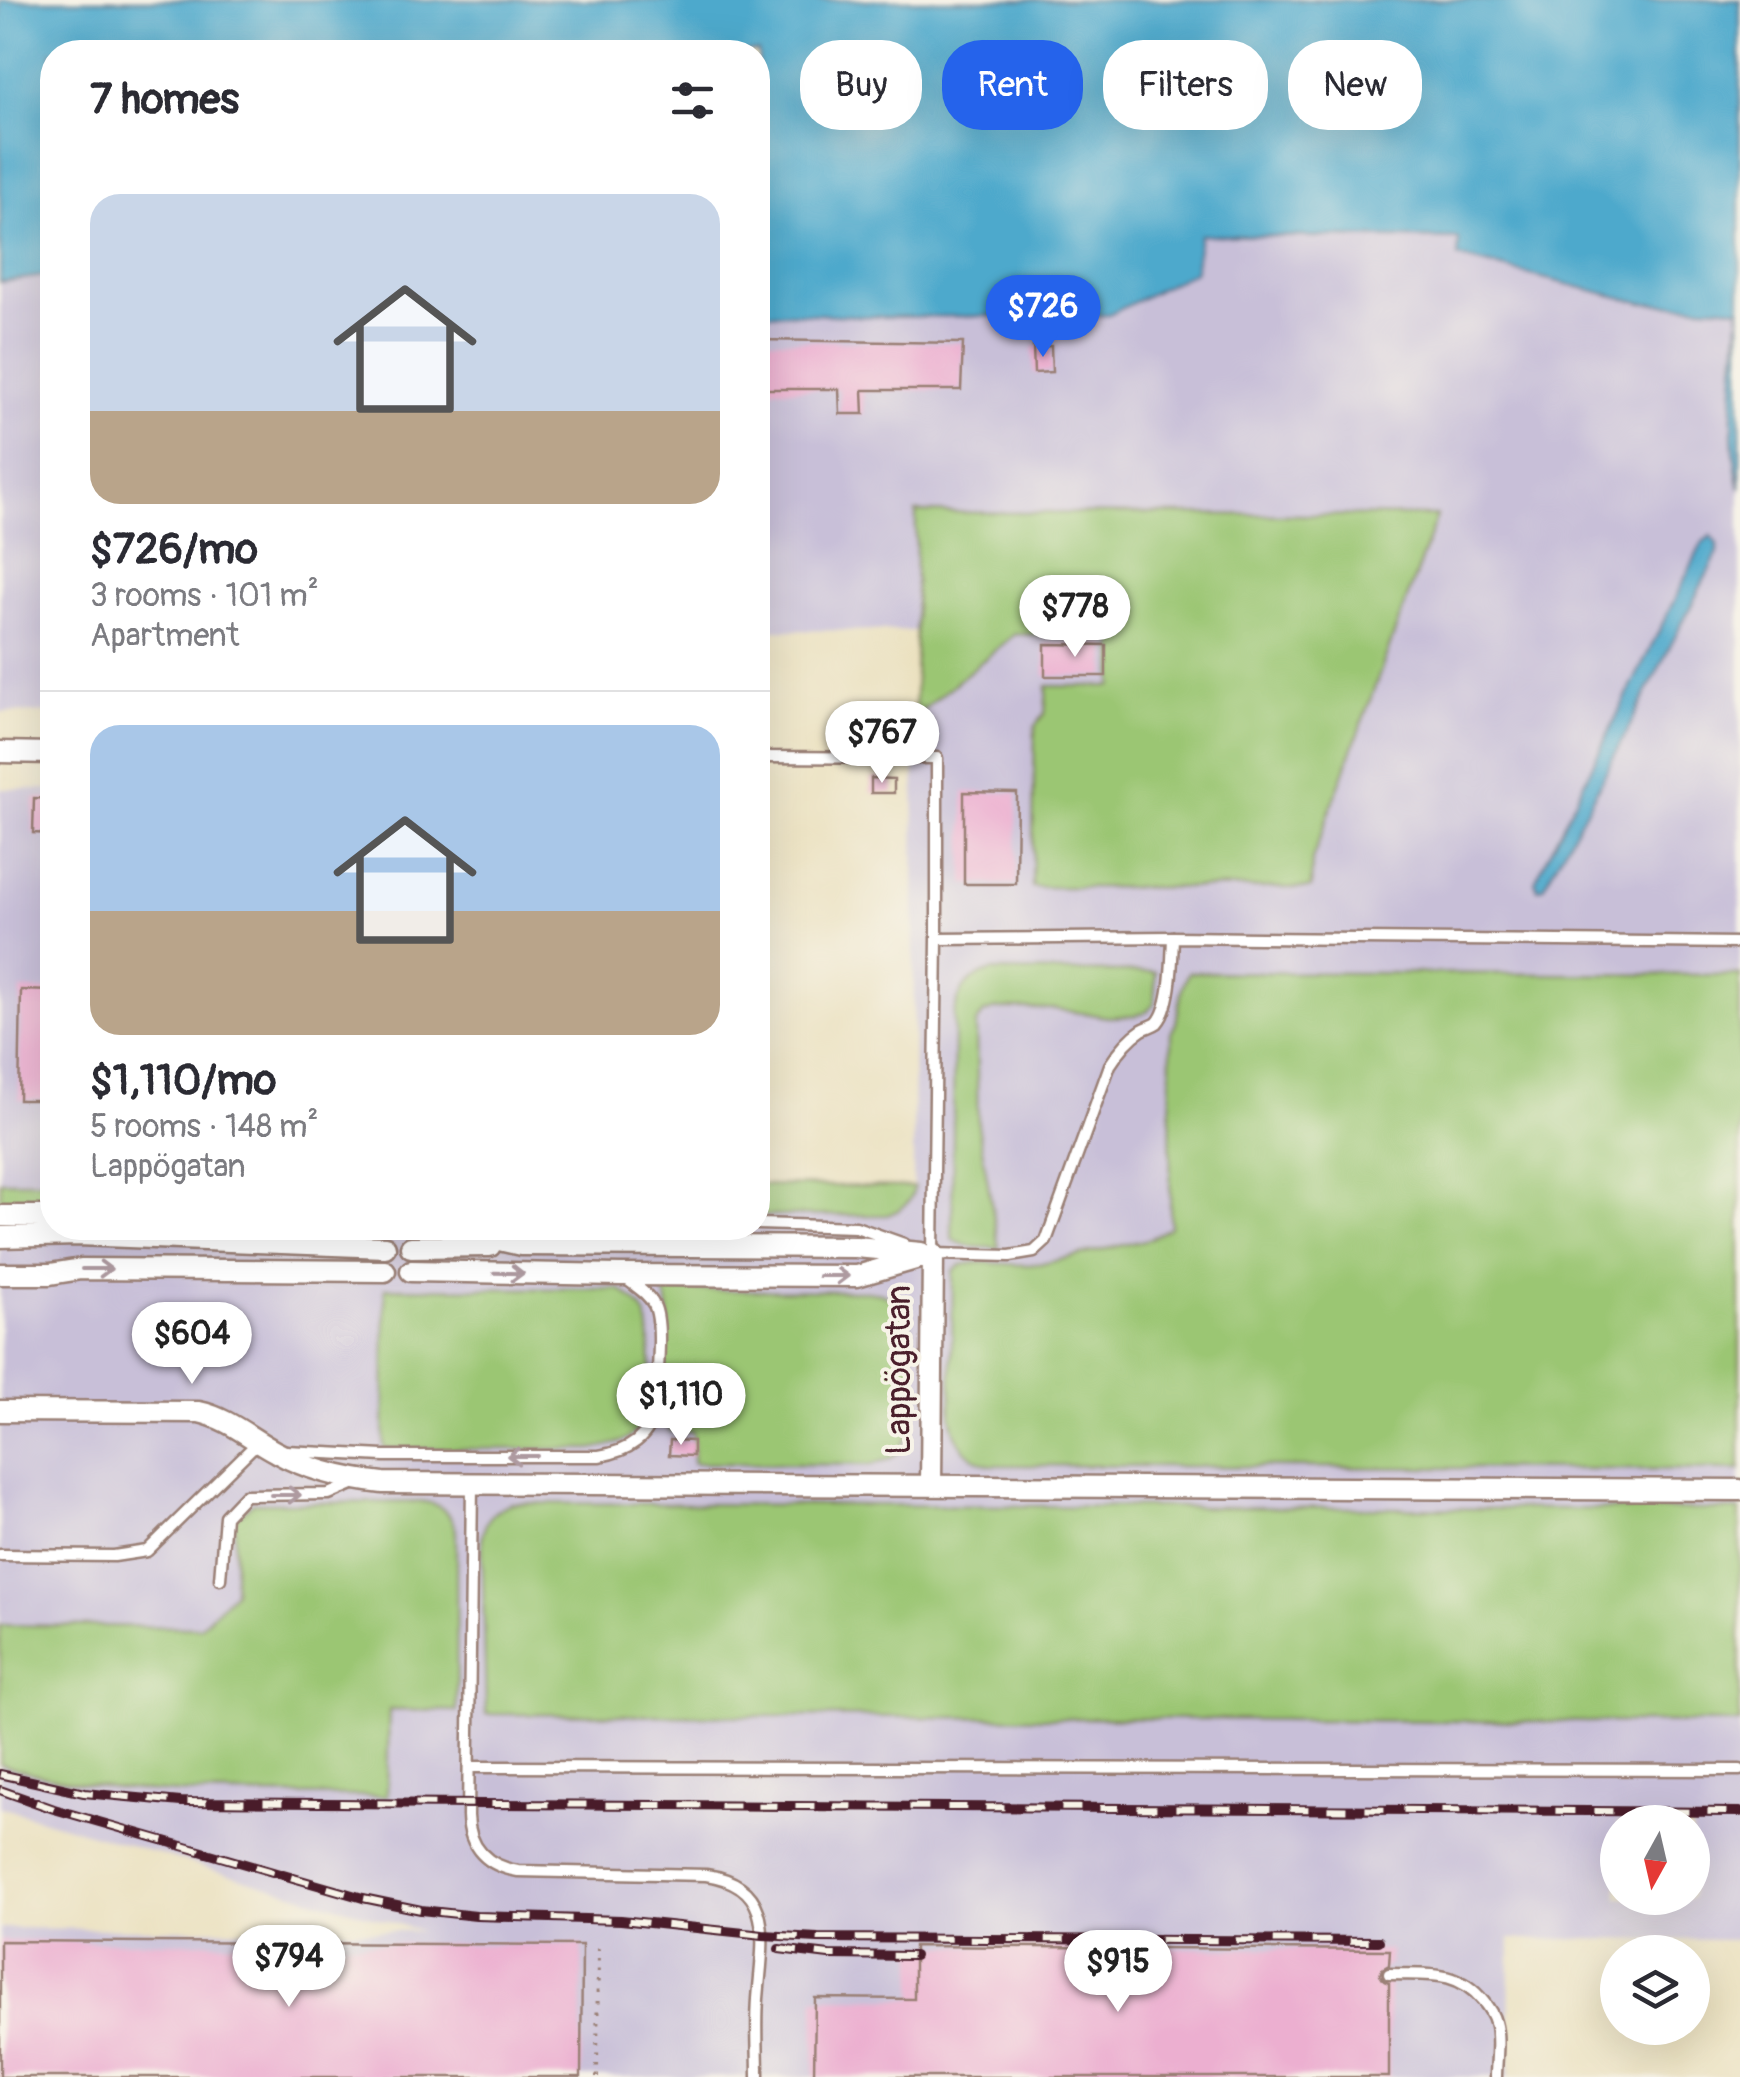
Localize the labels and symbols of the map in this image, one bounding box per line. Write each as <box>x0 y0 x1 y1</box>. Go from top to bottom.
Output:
pin: $726 <box>984 275 1102 360</box>
pin: $778 <box>1016 575 1134 660</box>
pin: $767 <box>823 701 941 786</box>
one-way arrow <box>80 1260 112 1278</box>
one-way arrow <box>492 1263 524 1282</box>
one-way arrow <box>816 1266 849 1286</box>
street label: Lappögatan <box>877 1285 921 1455</box>
pin: $604 <box>133 1302 251 1387</box>
pin: $1,110 <box>600 1363 762 1448</box>
one-way arrow <box>507 1446 540 1466</box>
one-way arrow <box>268 1486 301 1504</box>
north arrow <box>1600 1805 1710 1915</box>
pin: $794 <box>230 1925 348 2010</box>
pin: $915 <box>1059 1930 1177 2015</box>

